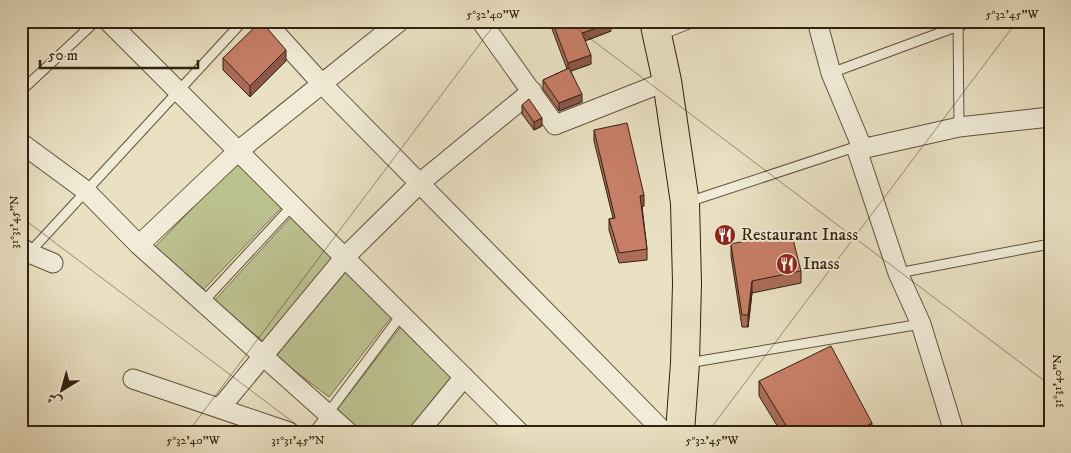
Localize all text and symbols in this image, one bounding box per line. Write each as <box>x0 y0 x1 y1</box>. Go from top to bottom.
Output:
text: 5°32'40"W <box>466 7 521 22</box>
text: 5°32'45"W <box>986 7 1040 22</box>
scale bar <box>40 38 198 70</box>
text: 50 m <box>48 46 78 65</box>
text: 31°31'45"N <box>7 195 22 249</box>
restaurant icon: Restaurant Inass <box>713 223 737 247</box>
place label: Restaurant Inass <box>741 224 858 246</box>
restaurant icon: Inass <box>775 252 799 276</box>
place label: Inass <box>803 253 840 275</box>
text: 31°31'40"N <box>1050 354 1065 408</box>
north arrow <box>38 366 88 416</box>
text: ش <box>44 388 66 411</box>
text: 5°32'40"W <box>166 433 221 448</box>
text: 31°31'45"N <box>271 433 325 448</box>
text: 5°32'45"W <box>686 433 740 448</box>

